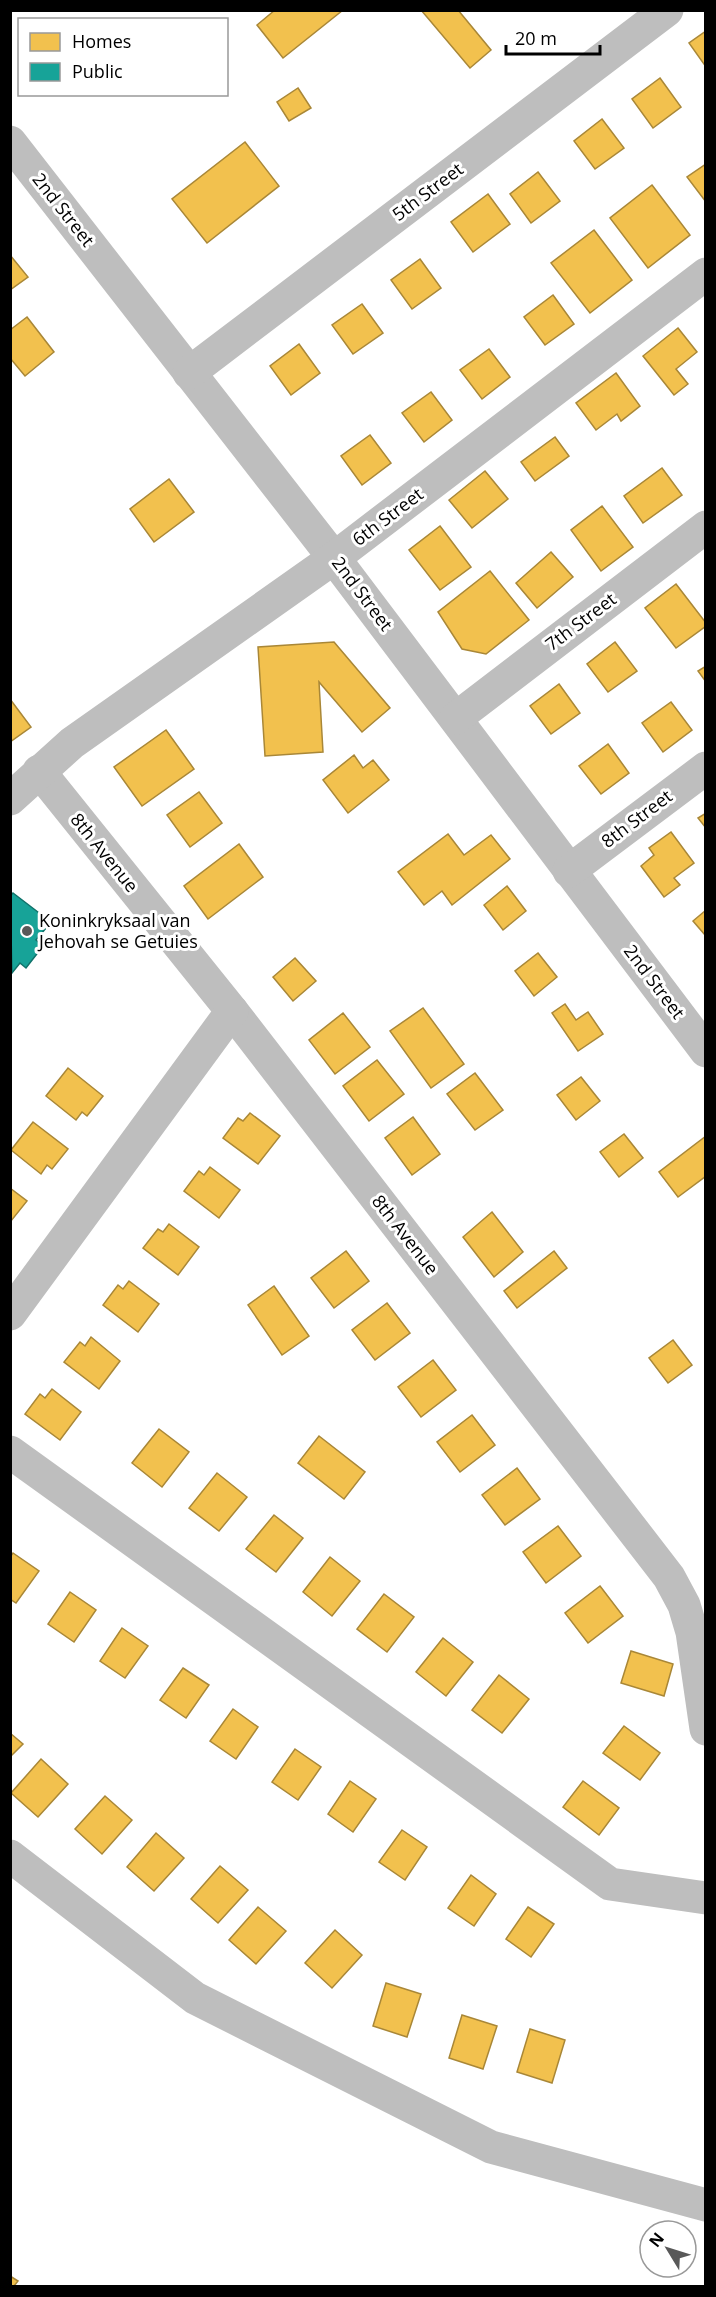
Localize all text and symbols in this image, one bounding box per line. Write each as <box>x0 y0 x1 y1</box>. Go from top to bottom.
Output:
legend <box>18 18 228 96</box>
scale bar <box>506 18 600 56</box>
text: 20 m <box>515 26 557 50</box>
text: Homes <box>72 29 131 53</box>
text: Public <box>72 59 123 83</box>
street label: 5th Street <box>387 157 468 226</box>
street label: 2nd Street <box>27 168 100 251</box>
street label: 6th Street <box>347 482 428 551</box>
street label: 2nd Street <box>327 551 399 635</box>
street label: 7th Street <box>540 587 621 656</box>
street label: 8th Street <box>596 784 677 853</box>
street label: 8th Avenue <box>66 808 144 897</box>
place label: Koninkryksaal van Jehovah se Getuies <box>37 908 198 953</box>
marker: Koninkryksaal van Jehovah se Getuies <box>20 924 34 938</box>
street label: 2nd Street <box>619 939 691 1023</box>
street label: 8th Avenue <box>367 1190 445 1279</box>
north arrow <box>638 2219 698 2279</box>
text: N <box>644 2228 669 2252</box>

